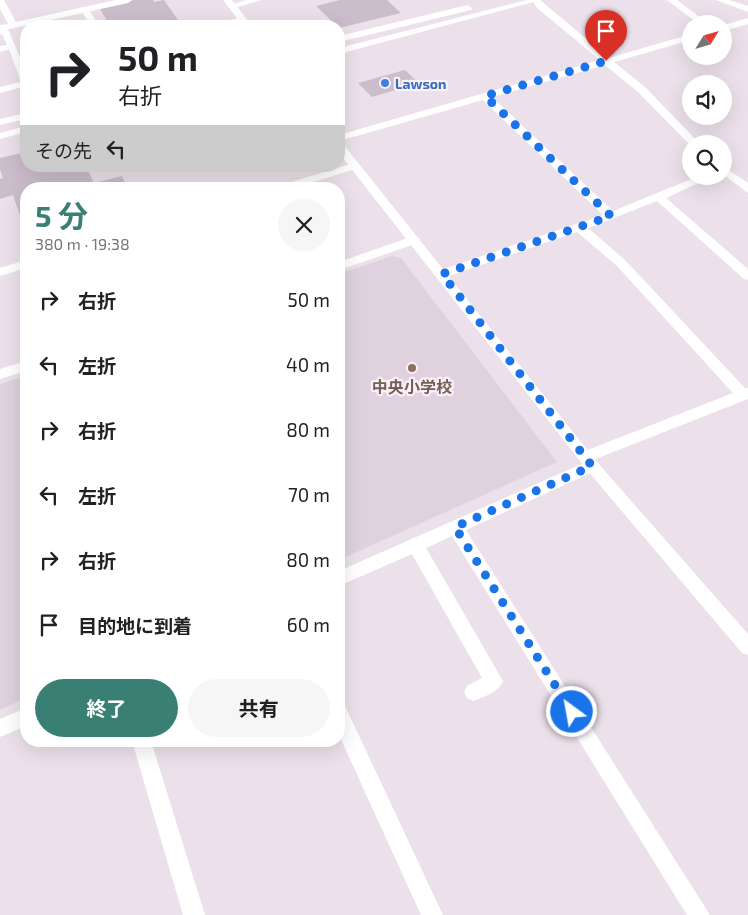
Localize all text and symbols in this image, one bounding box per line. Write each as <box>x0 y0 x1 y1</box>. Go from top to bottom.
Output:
pin <box>585 10 627 61</box>
north arrow <box>682 15 732 65</box>
map controls <box>682 15 732 185</box>
icon: arrive <box>592 17 620 45</box>
text: 50 m <box>118 36 198 78</box>
icon: right <box>35 40 100 105</box>
place label: Lawson <box>395 75 447 92</box>
button: sound <box>682 75 732 125</box>
marker: Lawson <box>379 77 391 89</box>
text: 右折 <box>118 82 162 108</box>
icon: left <box>102 135 130 163</box>
button: search <box>682 135 732 185</box>
text: その先 <box>35 139 92 162</box>
text: 5 分 <box>35 197 88 233</box>
button: close <box>278 199 330 251</box>
text: 380 m · 19:38 <box>35 234 130 253</box>
icon: right <box>35 286 63 314</box>
text: 50 m <box>287 288 330 311</box>
text: 右折 <box>78 289 116 312</box>
icon: left <box>35 351 63 379</box>
text: 40 m <box>286 353 330 376</box>
text: 左折 <box>78 354 116 377</box>
marker: 中央小学校 <box>406 362 418 374</box>
place label: 中央小学校 <box>372 377 452 396</box>
icon: right <box>35 416 63 444</box>
text: 80 m <box>286 418 330 441</box>
text: 右折 <box>78 419 116 442</box>
icon: left <box>35 481 63 509</box>
text: 70 m <box>288 483 330 506</box>
text: 左折 <box>78 484 116 507</box>
icon: right <box>35 546 63 574</box>
text: 80 m <box>286 548 330 571</box>
text: 右折 <box>78 549 116 572</box>
icon: arrive <box>35 611 63 639</box>
text: 60 m <box>287 613 330 636</box>
text: 目的地に到着 <box>78 614 192 637</box>
button: 終了 <box>35 679 178 737</box>
button: 共有 <box>188 679 330 737</box>
position arrow <box>545 685 597 737</box>

